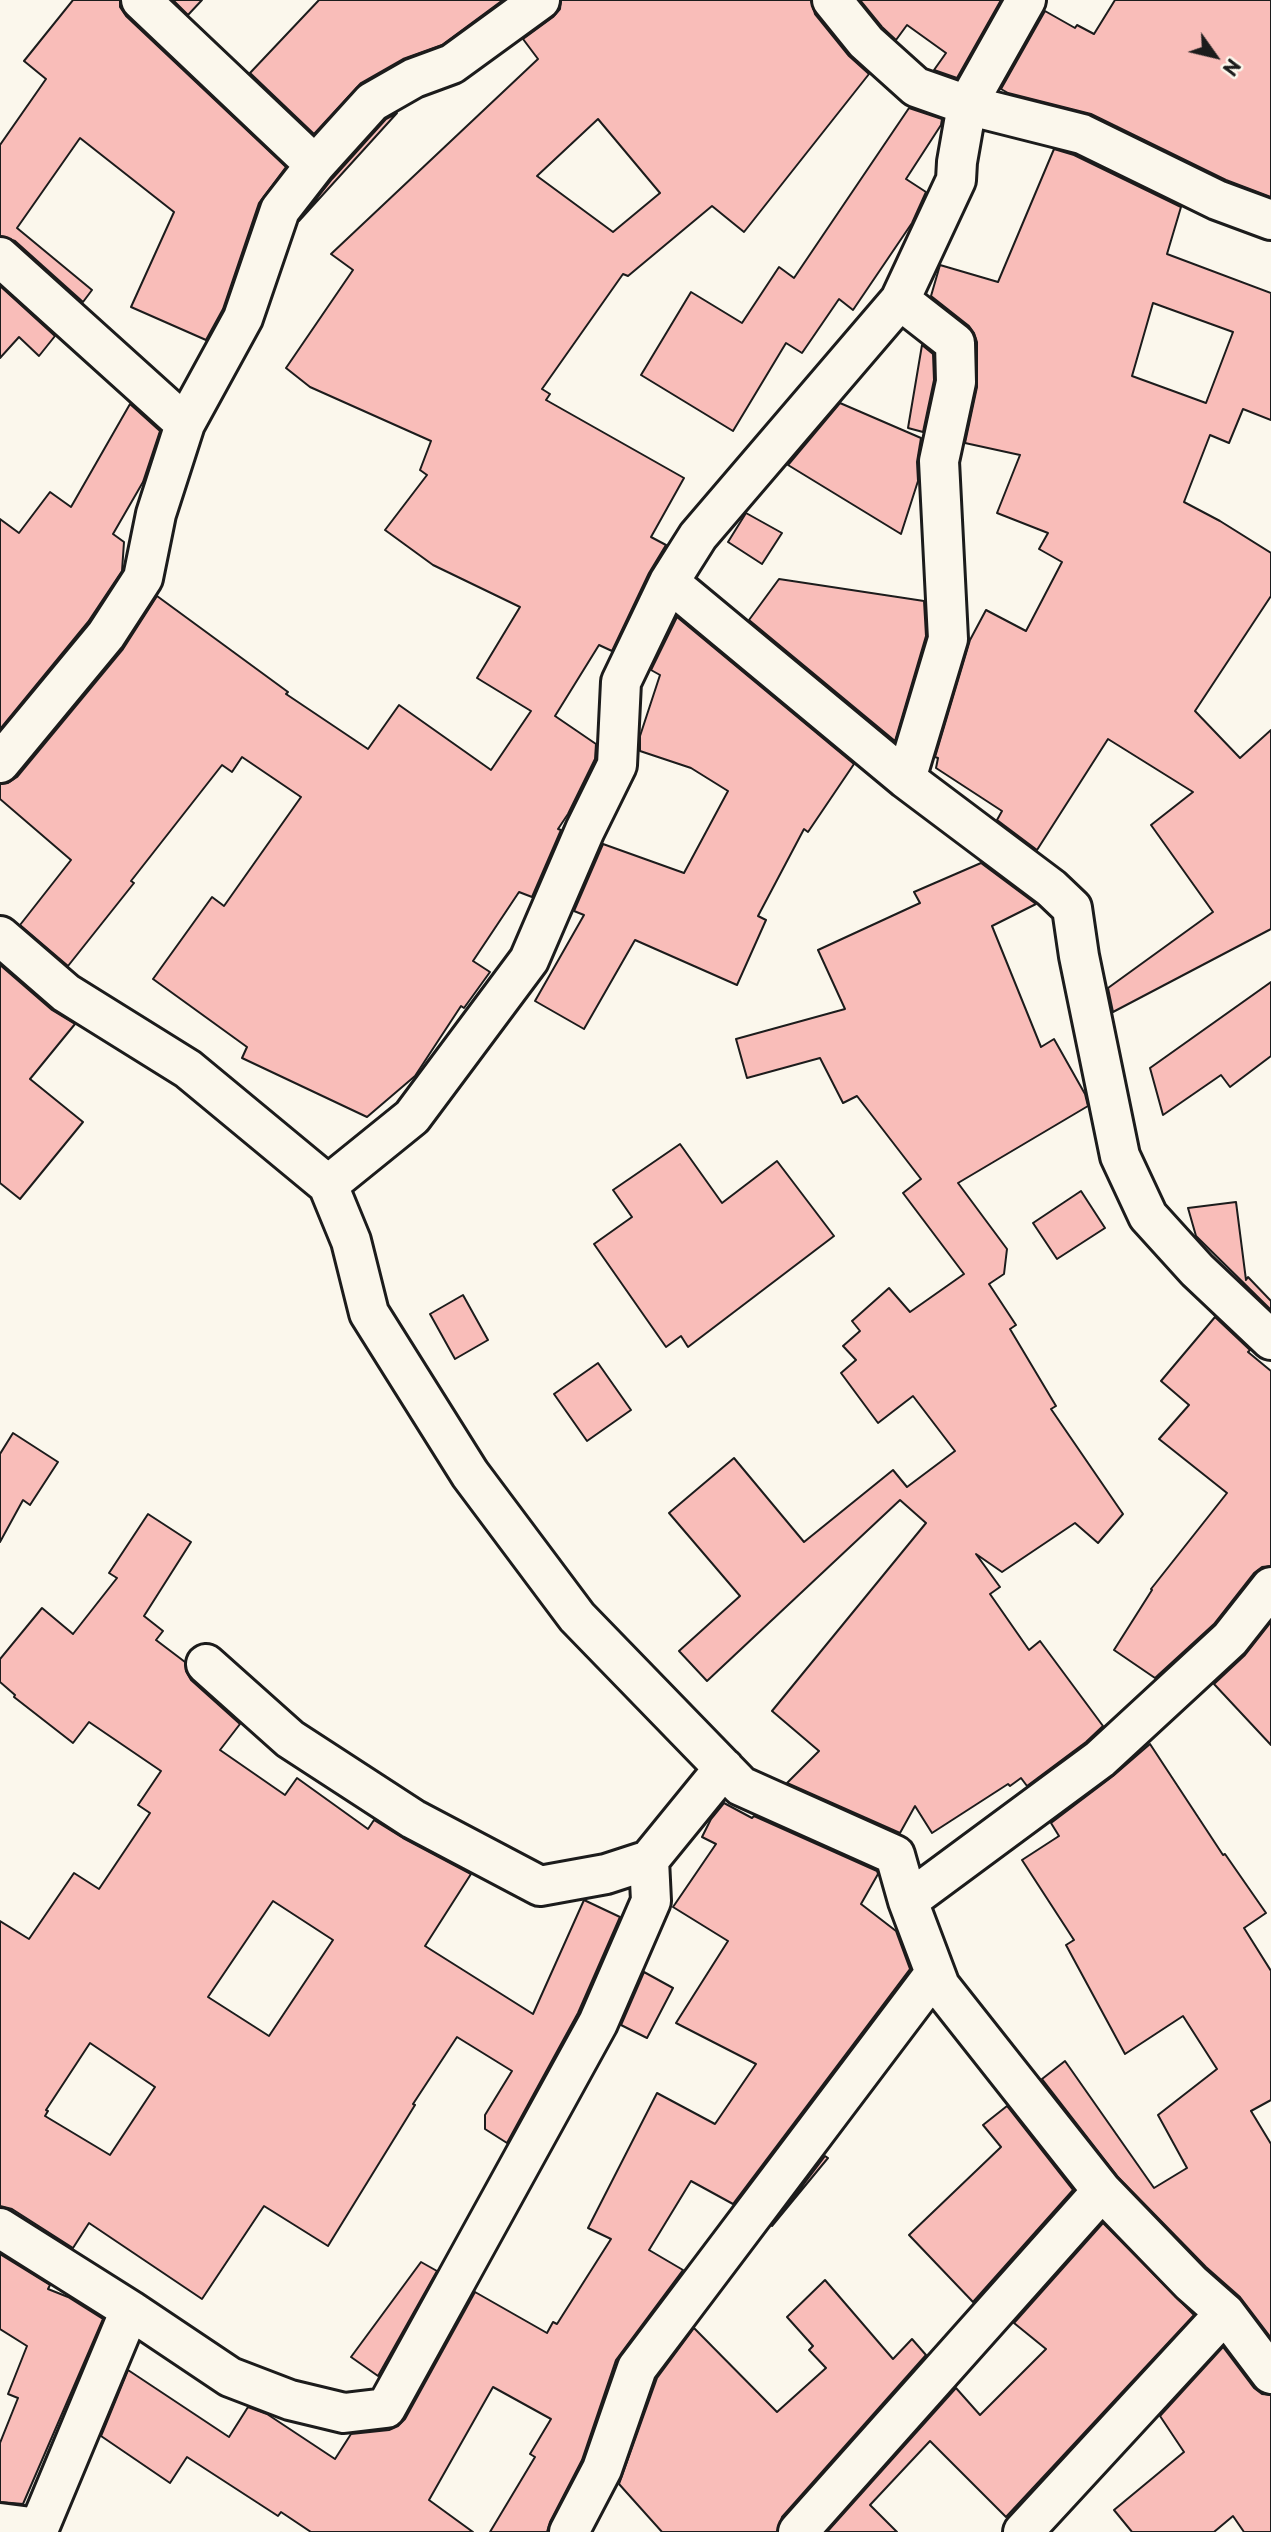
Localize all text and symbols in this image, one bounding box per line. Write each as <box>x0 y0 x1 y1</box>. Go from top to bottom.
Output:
north arrow <box>1180 21 1250 91</box>
text: N <box>1217 54 1248 82</box>

